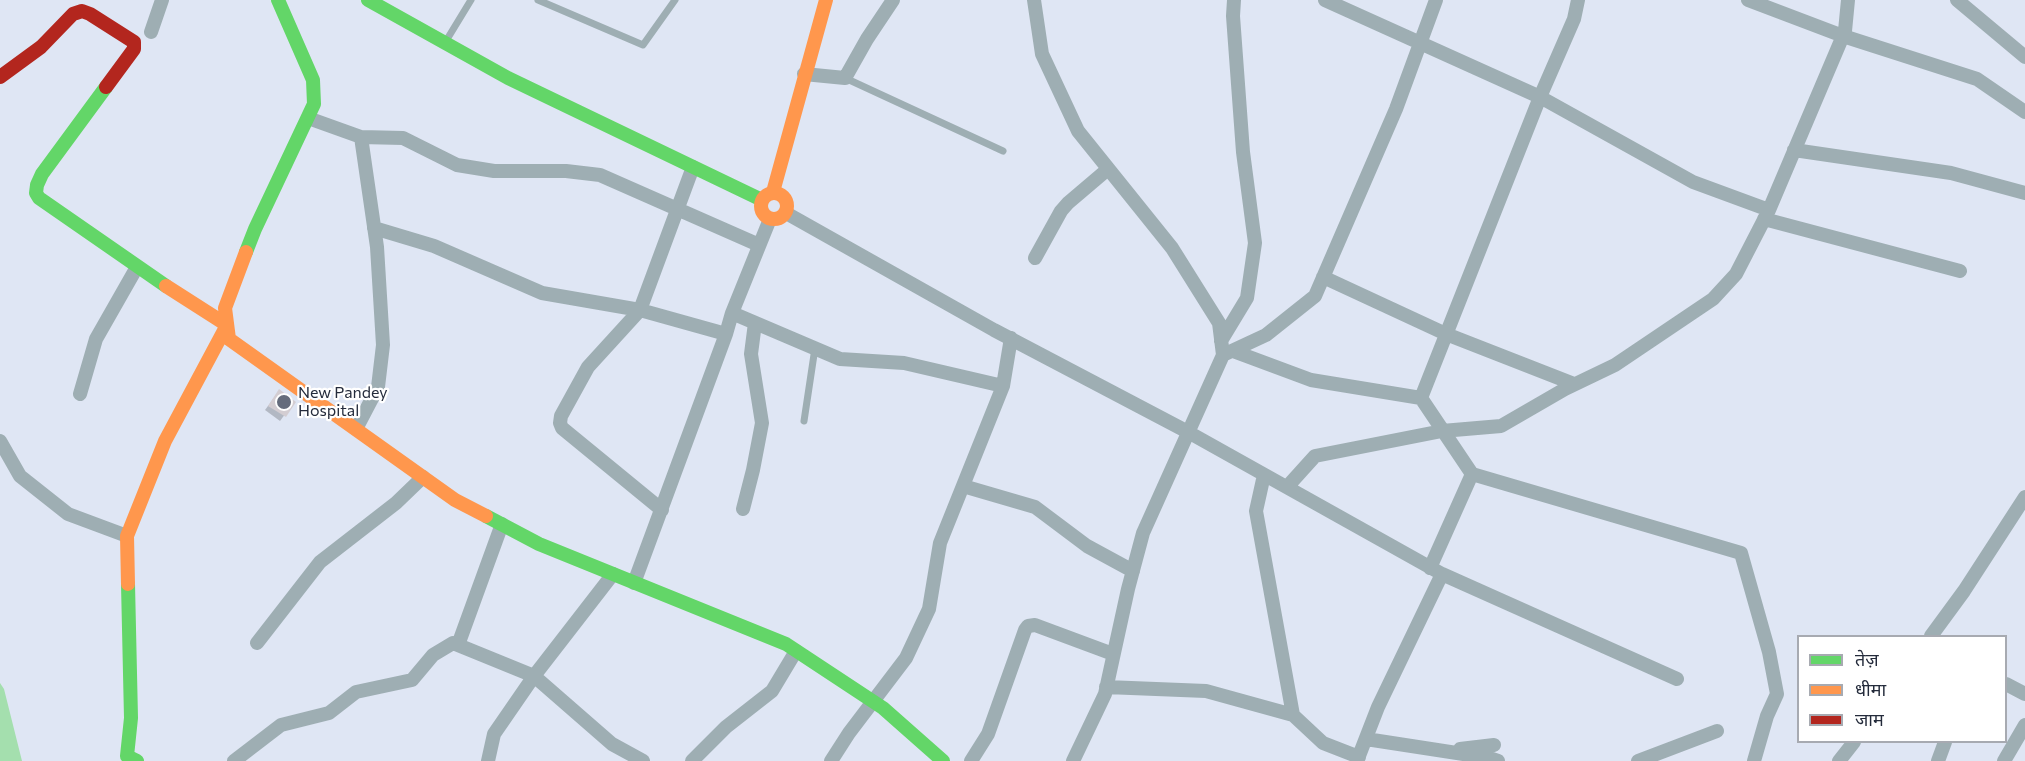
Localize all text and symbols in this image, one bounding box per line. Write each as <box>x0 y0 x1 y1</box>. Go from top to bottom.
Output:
place label: New Pandey Hospital <box>298 383 388 421</box>
marker: New Pandey Hospital <box>275 393 293 411</box>
legend <box>1797 635 2007 743</box>
text: तेज़ <box>1855 648 1879 670</box>
text: धीमा <box>1855 678 1886 700</box>
text: जाम <box>1855 708 1884 730</box>

